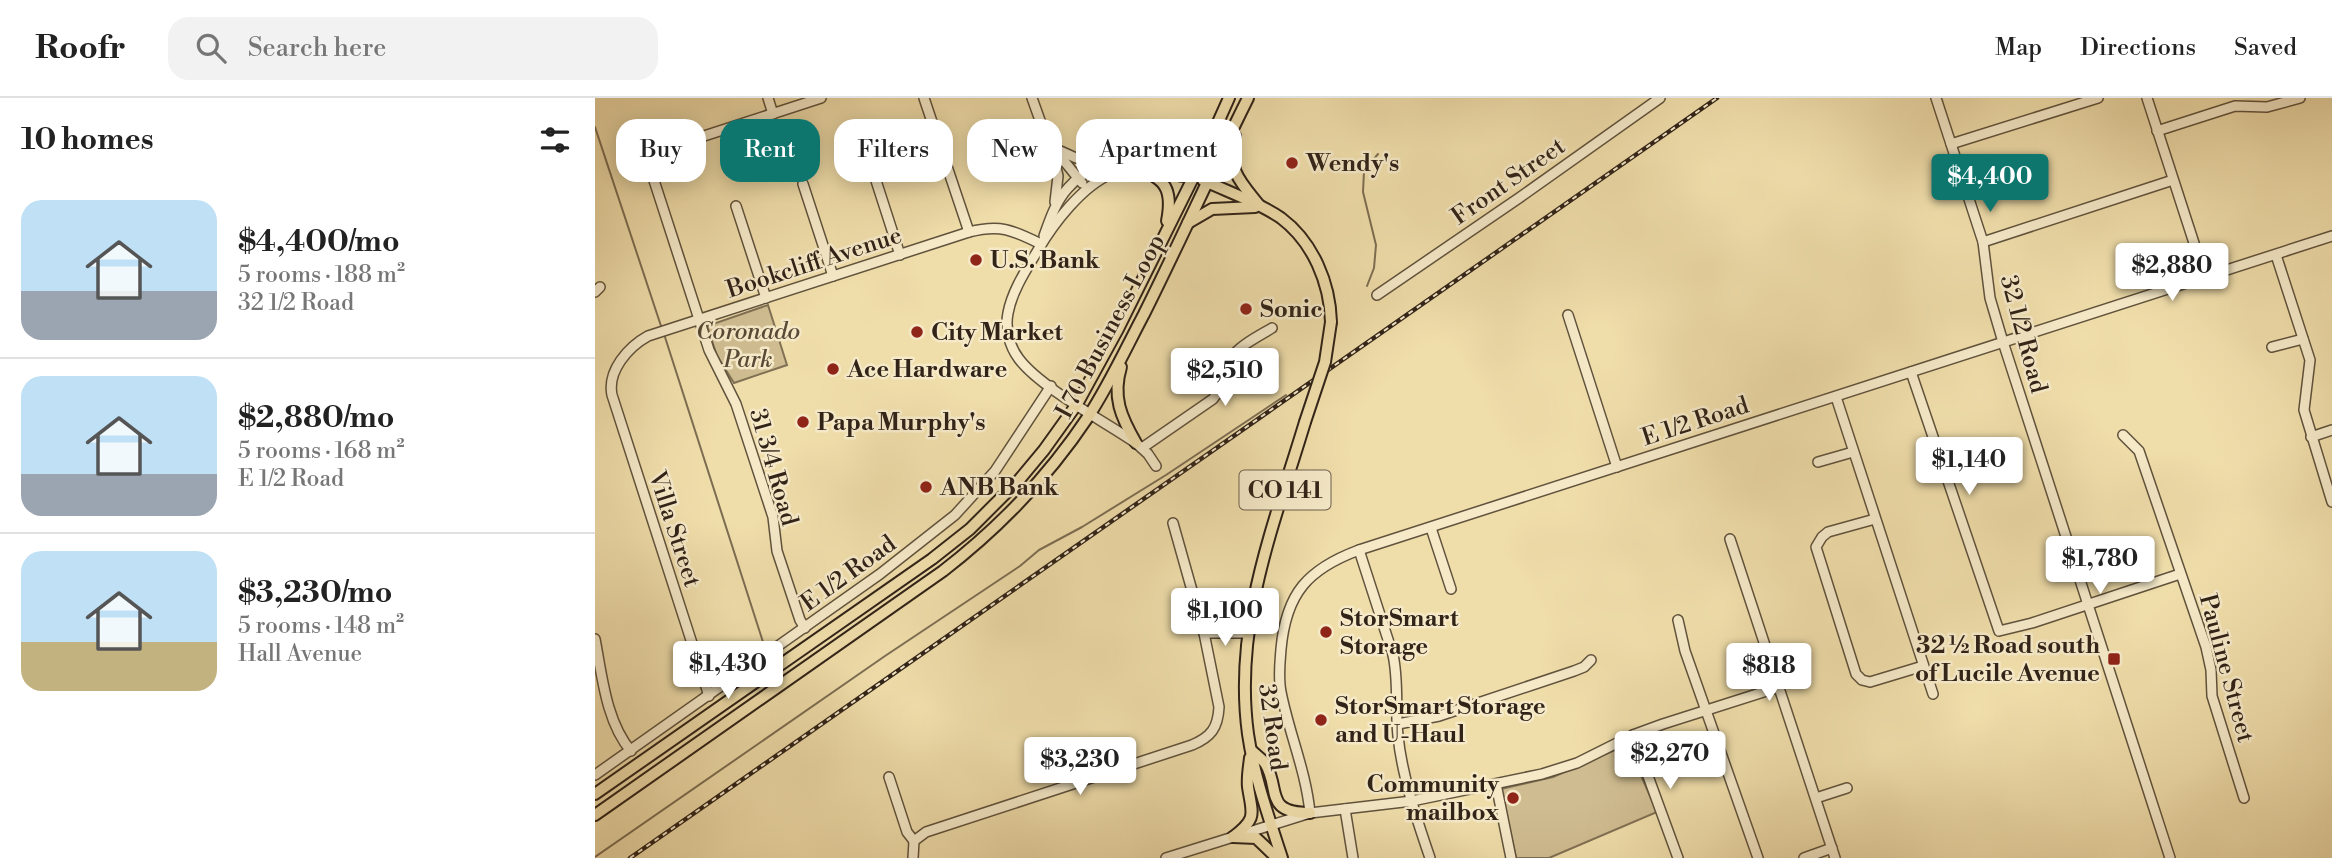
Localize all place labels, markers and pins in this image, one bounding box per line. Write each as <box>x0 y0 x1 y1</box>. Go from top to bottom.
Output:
place label: Wendy's <box>1305 149 1399 179</box>
marker: Wendy's <box>1284 155 1300 171</box>
pin: $4,400 <box>1933 155 2047 214</box>
pin: $2,880 <box>2115 244 2229 303</box>
place label: U.S. Bank <box>990 246 1101 276</box>
marker: U.S. Bank <box>968 252 984 268</box>
place label: Sonic <box>1260 295 1323 325</box>
marker: Sonic <box>1238 301 1254 317</box>
place label: City Market <box>931 318 1063 348</box>
marker: City Market <box>909 324 925 340</box>
pin: $2,510 <box>1168 348 1282 408</box>
place label: Ace Hardware <box>846 355 1008 385</box>
marker: Ace Hardware <box>825 361 841 377</box>
place label: Papa Murphy's <box>817 408 986 438</box>
marker: Papa Murphy's <box>795 414 811 430</box>
pin: $1,140 <box>1912 438 2026 497</box>
place label: ANB Bank <box>939 473 1060 503</box>
marker: ANB Bank <box>918 479 934 495</box>
pin: $1,780 <box>2043 536 2157 596</box>
pin: $1,100 <box>1168 588 1282 648</box>
place label: StorSmart Storage <box>1340 604 1459 662</box>
marker: StorSmart Storage <box>1318 624 1334 640</box>
place label: 32 ½ Road south of Lucile Avenue <box>1915 631 2100 689</box>
pin: $1,430 <box>671 642 785 701</box>
pin: $818 <box>1728 644 1810 703</box>
marker: 32 ½ Road south of Lucile Avenue <box>2106 651 2122 667</box>
place label: StorSmart Storage and U-Haul <box>1335 692 1546 750</box>
marker: StorSmart Storage and U-Haul <box>1313 712 1329 728</box>
pin: $2,270 <box>1613 732 1727 791</box>
pin: $3,230 <box>1023 738 1137 797</box>
place label: Community mailbox <box>1366 770 1500 828</box>
marker: Community mailbox <box>1505 790 1521 806</box>

